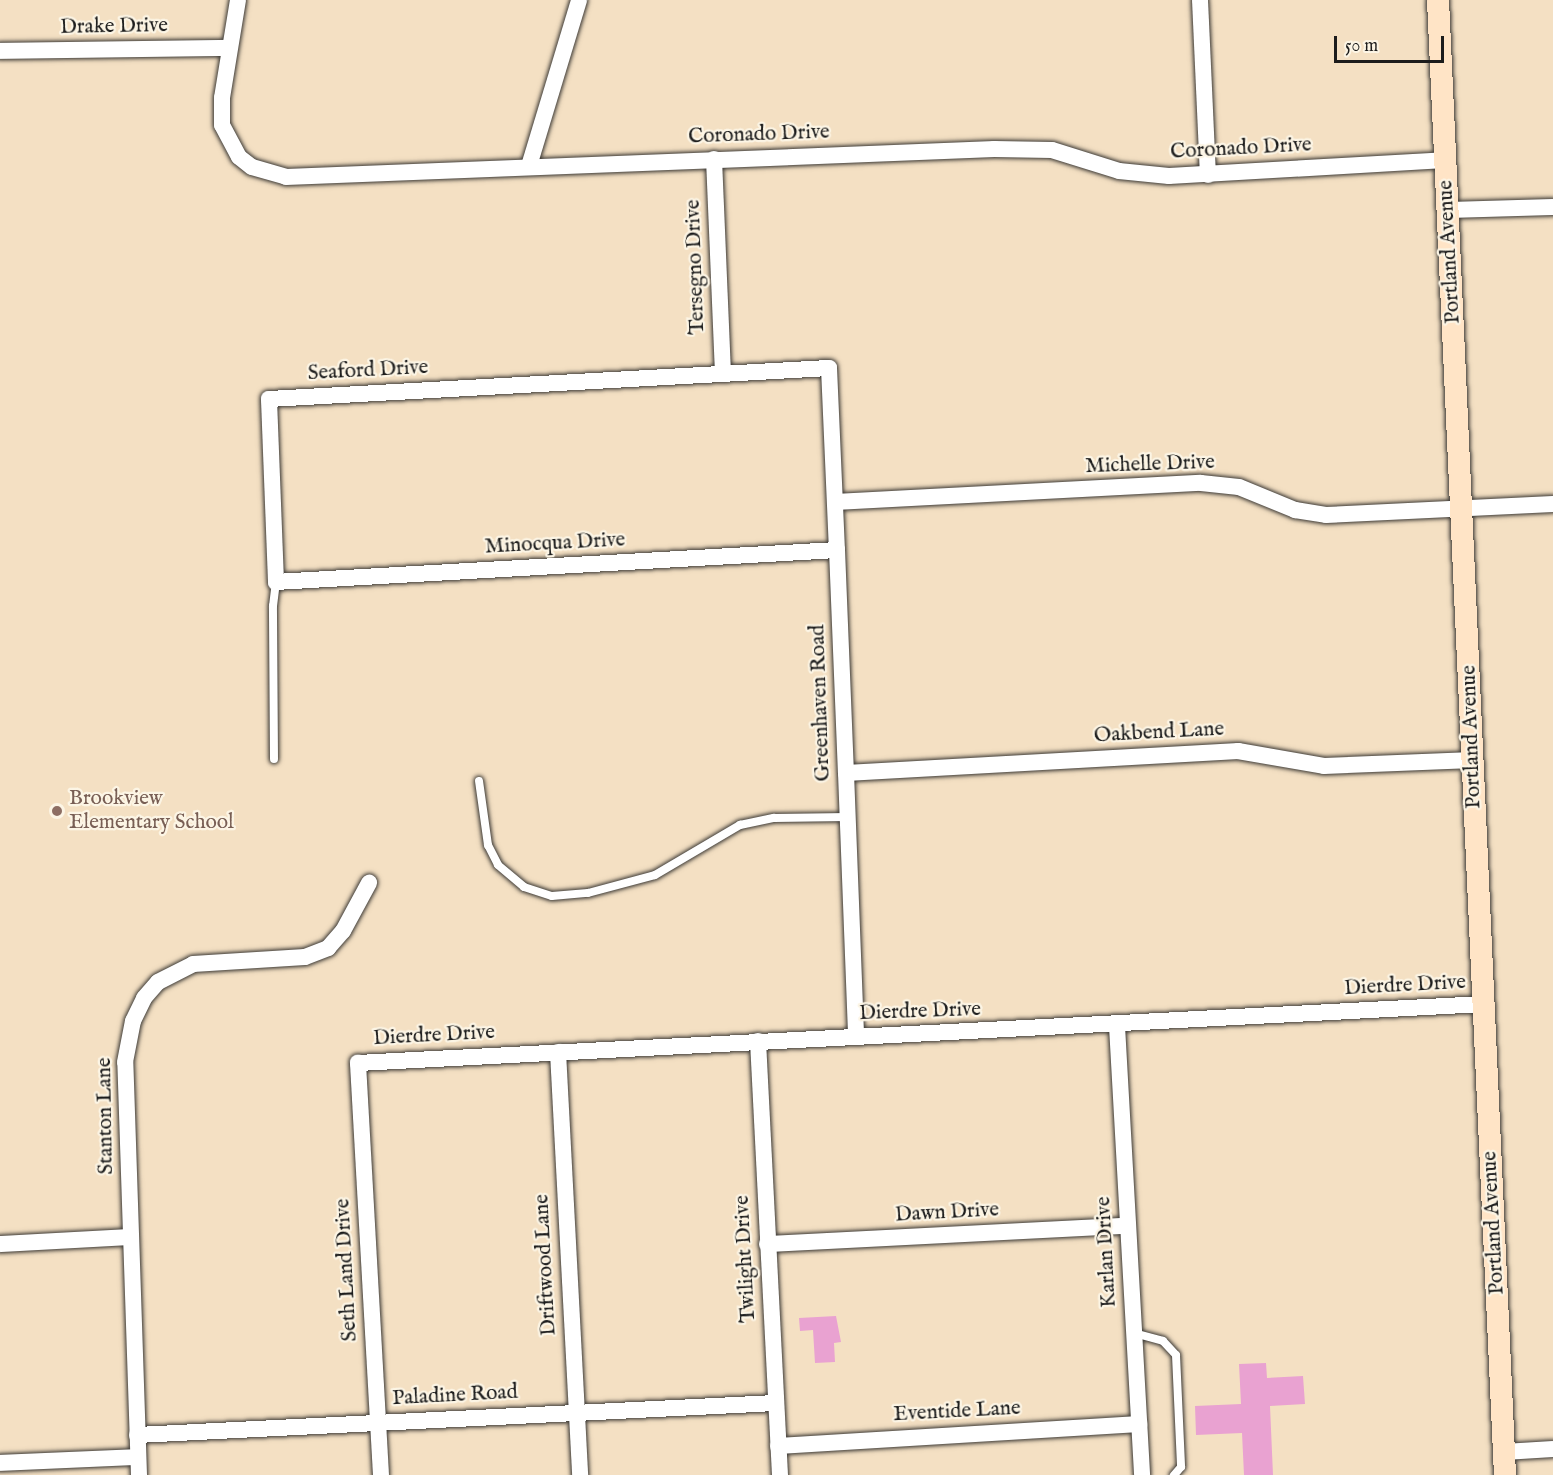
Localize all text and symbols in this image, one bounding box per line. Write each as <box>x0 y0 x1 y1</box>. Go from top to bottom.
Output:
street label: Drake Drive <box>60 13 168 41</box>
scale bar <box>1337 24 1446 62</box>
text: 50 m <box>1345 35 1378 58</box>
street label: Coronado Drive <box>688 120 830 150</box>
street label: Coronado Drive <box>1170 133 1312 165</box>
street label: Portland Avenue <box>1434 180 1466 324</box>
street label: Tersegno Drive <box>681 199 711 335</box>
street label: Seaford Drive <box>307 355 429 387</box>
street label: Michelle Drive <box>1085 450 1215 480</box>
street label: Minocqua Drive <box>484 528 626 560</box>
street label: Greenhaven Road <box>806 624 836 782</box>
street label: Portland Avenue <box>1457 665 1487 809</box>
street label: Oakbend Lane <box>1093 717 1225 749</box>
place label: Brookview Elementary School <box>69 786 234 836</box>
marker: Brookview Elementary School <box>50 804 64 818</box>
street label: Dierdre Drive <box>1344 970 1466 1002</box>
street label: Dierdre Drive <box>859 997 981 1027</box>
street label: Dierdre Drive <box>373 1020 495 1052</box>
street label: Stanton Lane <box>92 1057 120 1175</box>
street label: Portland Avenue <box>1478 1151 1510 1295</box>
street label: Driftwood Lane <box>530 1193 562 1337</box>
street label: Twilight Drive <box>730 1195 762 1323</box>
street label: Karlan Drive <box>1092 1196 1122 1308</box>
street label: Seth Land Drive <box>331 1198 363 1342</box>
street label: Dawn Drive <box>894 1198 1000 1228</box>
street label: Paladine Road <box>392 1380 518 1412</box>
street label: Eventide Lane <box>893 1396 1021 1428</box>

